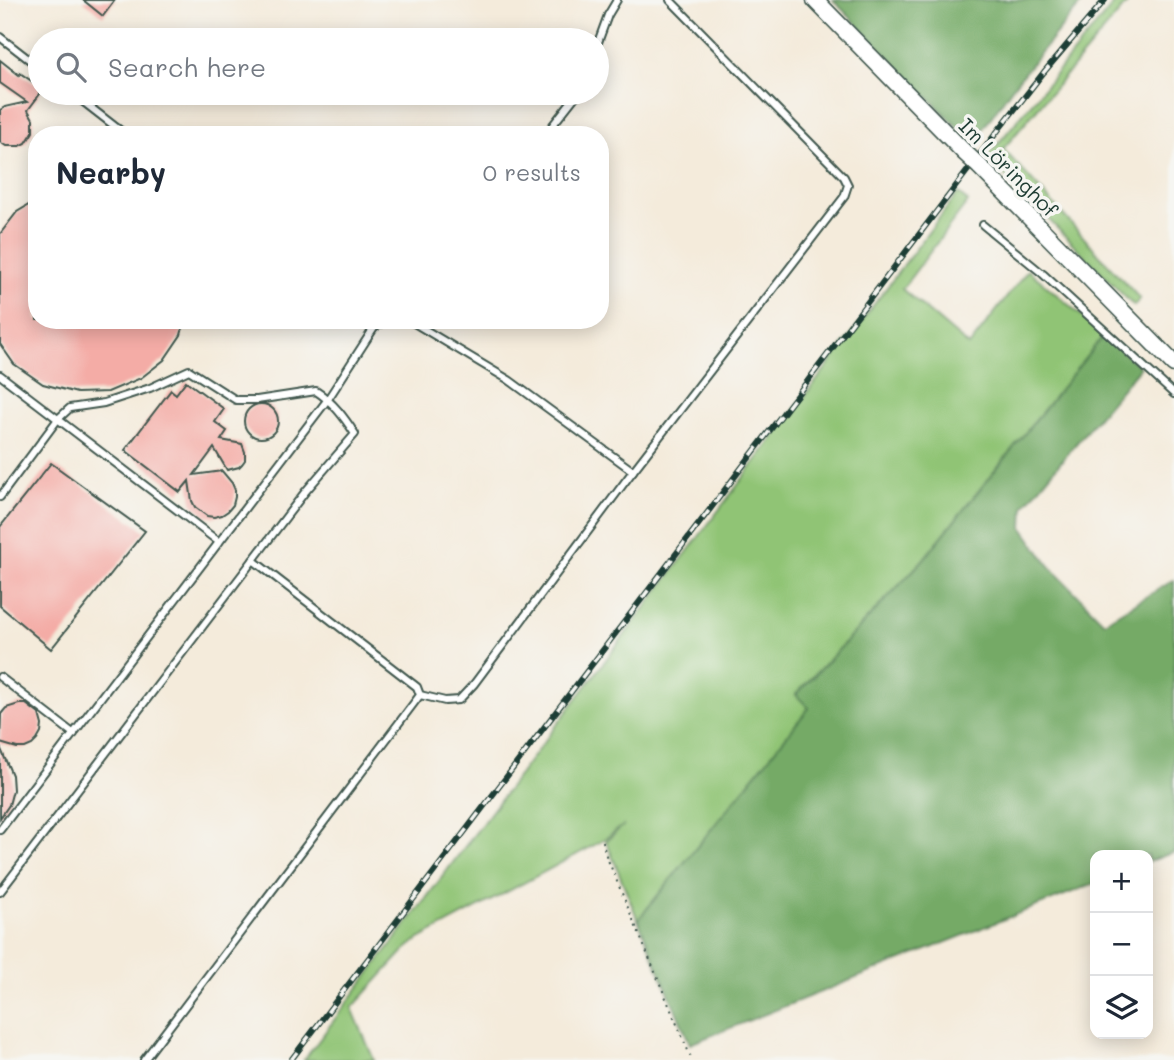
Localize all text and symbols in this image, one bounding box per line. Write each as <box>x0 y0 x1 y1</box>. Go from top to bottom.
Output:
search box <box>28 28 609 105</box>
icon: search <box>52 48 90 86</box>
text: Search here <box>108 50 266 84</box>
street label: Im Löringhof <box>954 112 1065 223</box>
text: Nearby <box>56 152 166 192</box>
text: 0 results <box>483 157 581 187</box>
map controls <box>1090 850 1153 1039</box>
button: + <box>1090 850 1153 913</box>
button: − <box>1090 913 1153 976</box>
button: layers <box>1090 976 1153 1039</box>

